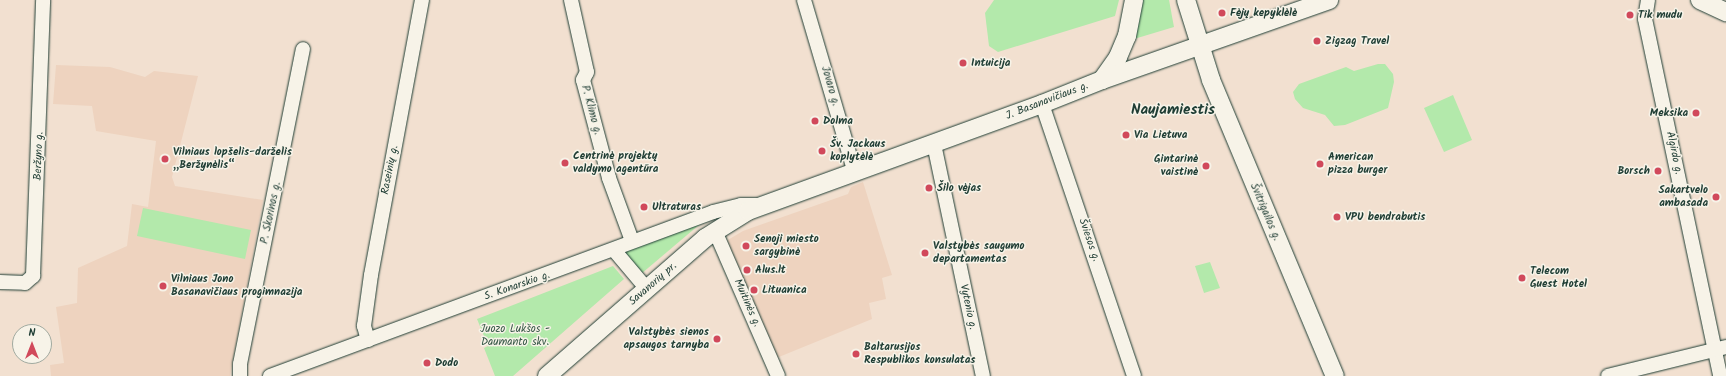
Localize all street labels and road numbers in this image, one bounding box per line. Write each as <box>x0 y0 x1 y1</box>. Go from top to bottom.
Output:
street label: Jovaro g. <box>818 65 842 107</box>
street label: J. Basanavičiaus g. <box>1004 79 1090 123</box>
street label: P. Klimo g. <box>578 84 604 136</box>
street label: Algirdo g. <box>1663 130 1685 176</box>
street label: Beržyno g. <box>32 131 46 181</box>
street label: Raseinių g. <box>379 144 401 196</box>
street label: P. Skorinos g. <box>258 181 284 245</box>
street label: Švitrigailos g. <box>1247 181 1283 243</box>
street label: Šviesos g. <box>1076 217 1102 263</box>
street label: Savanorių pr. <box>626 260 680 308</box>
street label: S. Konarskio g. <box>482 269 552 303</box>
street label: Muitinės g. <box>731 277 763 329</box>
street label: Vytenio g. <box>957 283 979 331</box>

